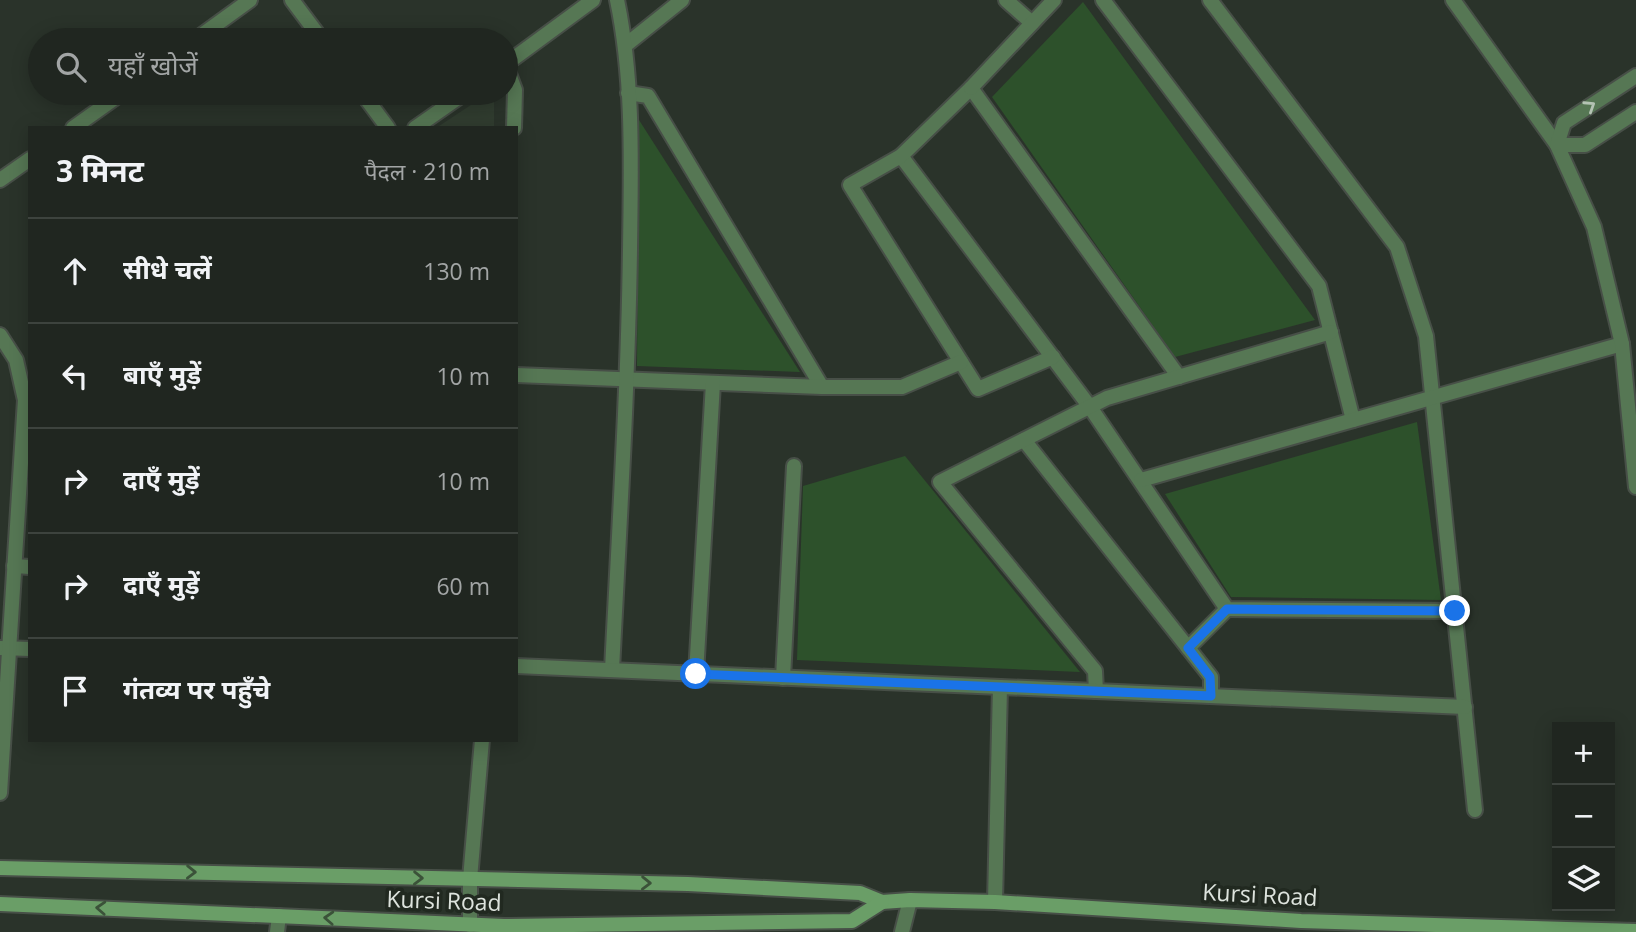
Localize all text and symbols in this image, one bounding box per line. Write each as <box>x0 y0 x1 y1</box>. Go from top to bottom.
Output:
search box <box>28 28 518 105</box>
text: यहाँ खोजें <box>108 47 198 83</box>
icon: search <box>52 48 90 86</box>
one-way arrow <box>1583 101 1596 114</box>
text: 3 मिनट <box>56 150 144 191</box>
text: पैदल · 210 m <box>364 155 490 187</box>
text: सीधे चलें <box>123 251 212 287</box>
icon: ahead <box>56 252 94 290</box>
text: 130 m <box>423 255 490 287</box>
text: बाएँ मुड़ें <box>123 356 201 392</box>
icon: left <box>56 357 94 395</box>
text: 10 m <box>436 360 490 392</box>
text: दाएँ मुड़ें <box>123 461 200 497</box>
icon: right <box>56 462 94 500</box>
text: 10 m <box>436 465 490 497</box>
text: दाएँ मुड़ें <box>123 566 200 602</box>
icon: right <box>56 567 94 605</box>
text: 60 m <box>436 570 490 602</box>
route end <box>1439 595 1470 626</box>
route start <box>680 658 711 689</box>
text: गंतव्य पर पहुँचे <box>123 671 270 707</box>
icon: arrive <box>56 672 94 710</box>
map controls <box>1552 722 1615 911</box>
button: + <box>1552 722 1615 785</box>
button: − <box>1552 785 1615 848</box>
button: layers <box>1552 848 1615 911</box>
one-way arrow <box>185 865 196 880</box>
one-way arrow <box>413 870 424 886</box>
one-way arrow <box>641 875 651 891</box>
street label: Kursi Road <box>1202 875 1318 913</box>
street label: Kursi Road <box>386 882 502 918</box>
one-way arrow <box>96 901 107 916</box>
one-way arrow <box>323 911 334 926</box>

